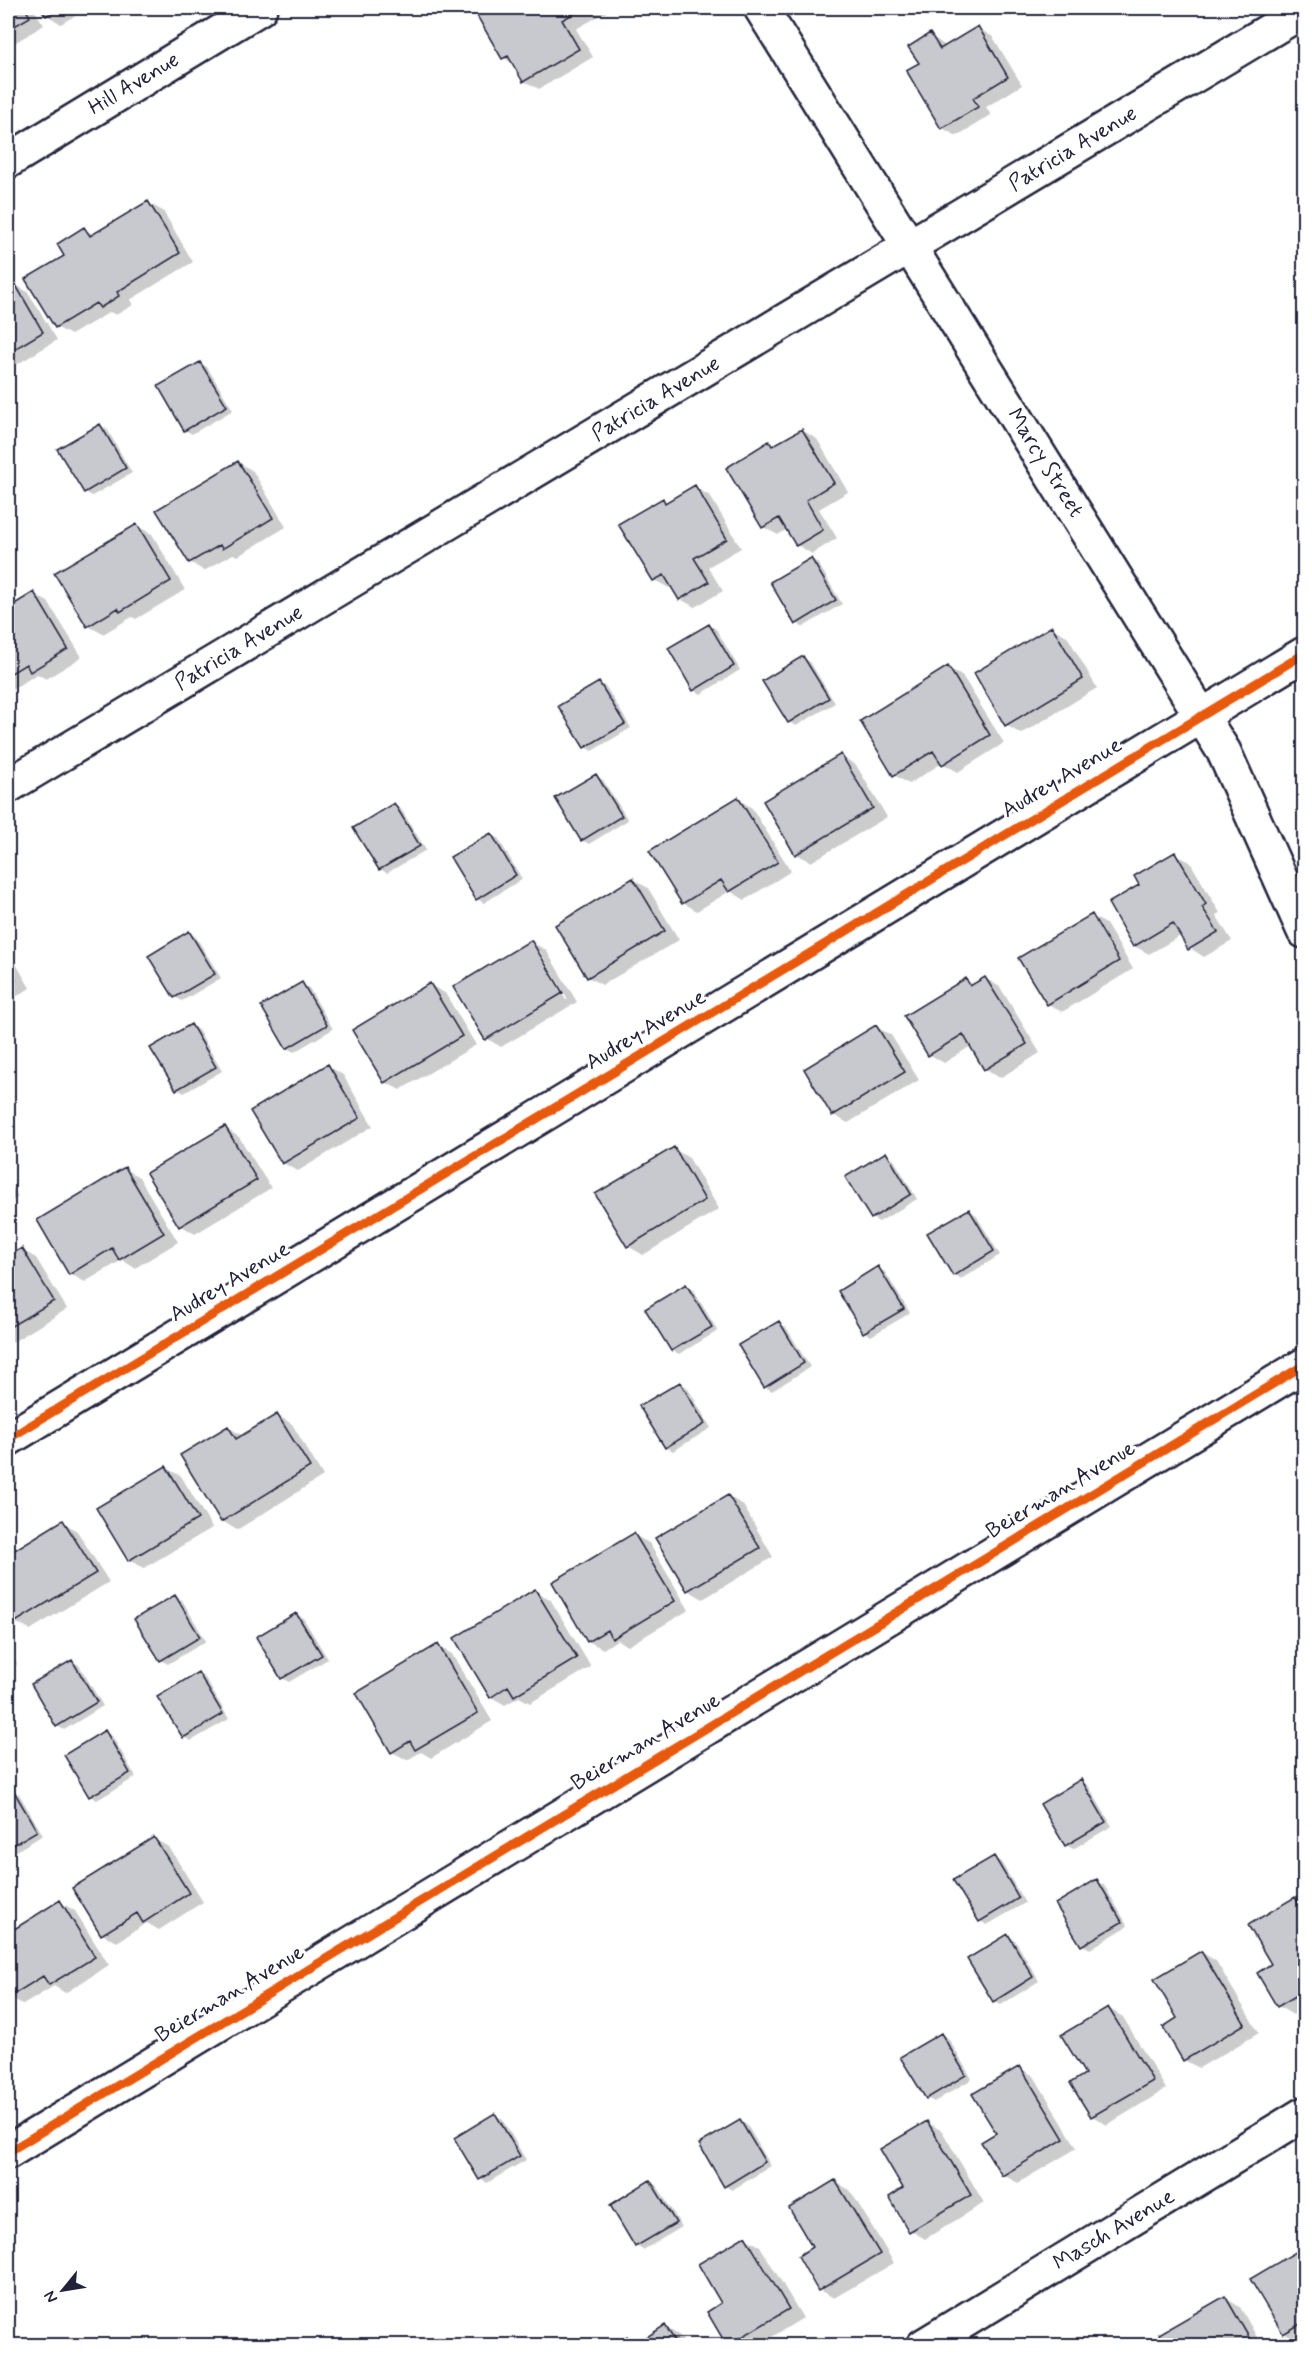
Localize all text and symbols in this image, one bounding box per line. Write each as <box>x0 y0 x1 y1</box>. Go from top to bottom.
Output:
street label: Hill Avenue <box>83 46 185 122</box>
street label: Patricia Avenue <box>1004 100 1142 198</box>
street label: Patricia Avenue <box>587 350 725 448</box>
street label: Marcy Street <box>1000 403 1090 523</box>
street label: Patricia Avenue <box>170 599 308 697</box>
street label: Audrey Avenue <box>997 731 1127 825</box>
street label: Audrey Avenue <box>581 983 711 1077</box>
street label: Audrey Avenue <box>165 1235 295 1329</box>
street label: Beierman Avenue <box>981 1434 1141 1546</box>
street label: Beierman Avenue <box>566 1686 726 1798</box>
street label: Beierman Avenue <box>150 1938 310 2050</box>
street label: Masch Avenue <box>1048 2183 1180 2277</box>
north arrow <box>33 2260 93 2320</box>
text: N <box>40 2287 63 2307</box>

